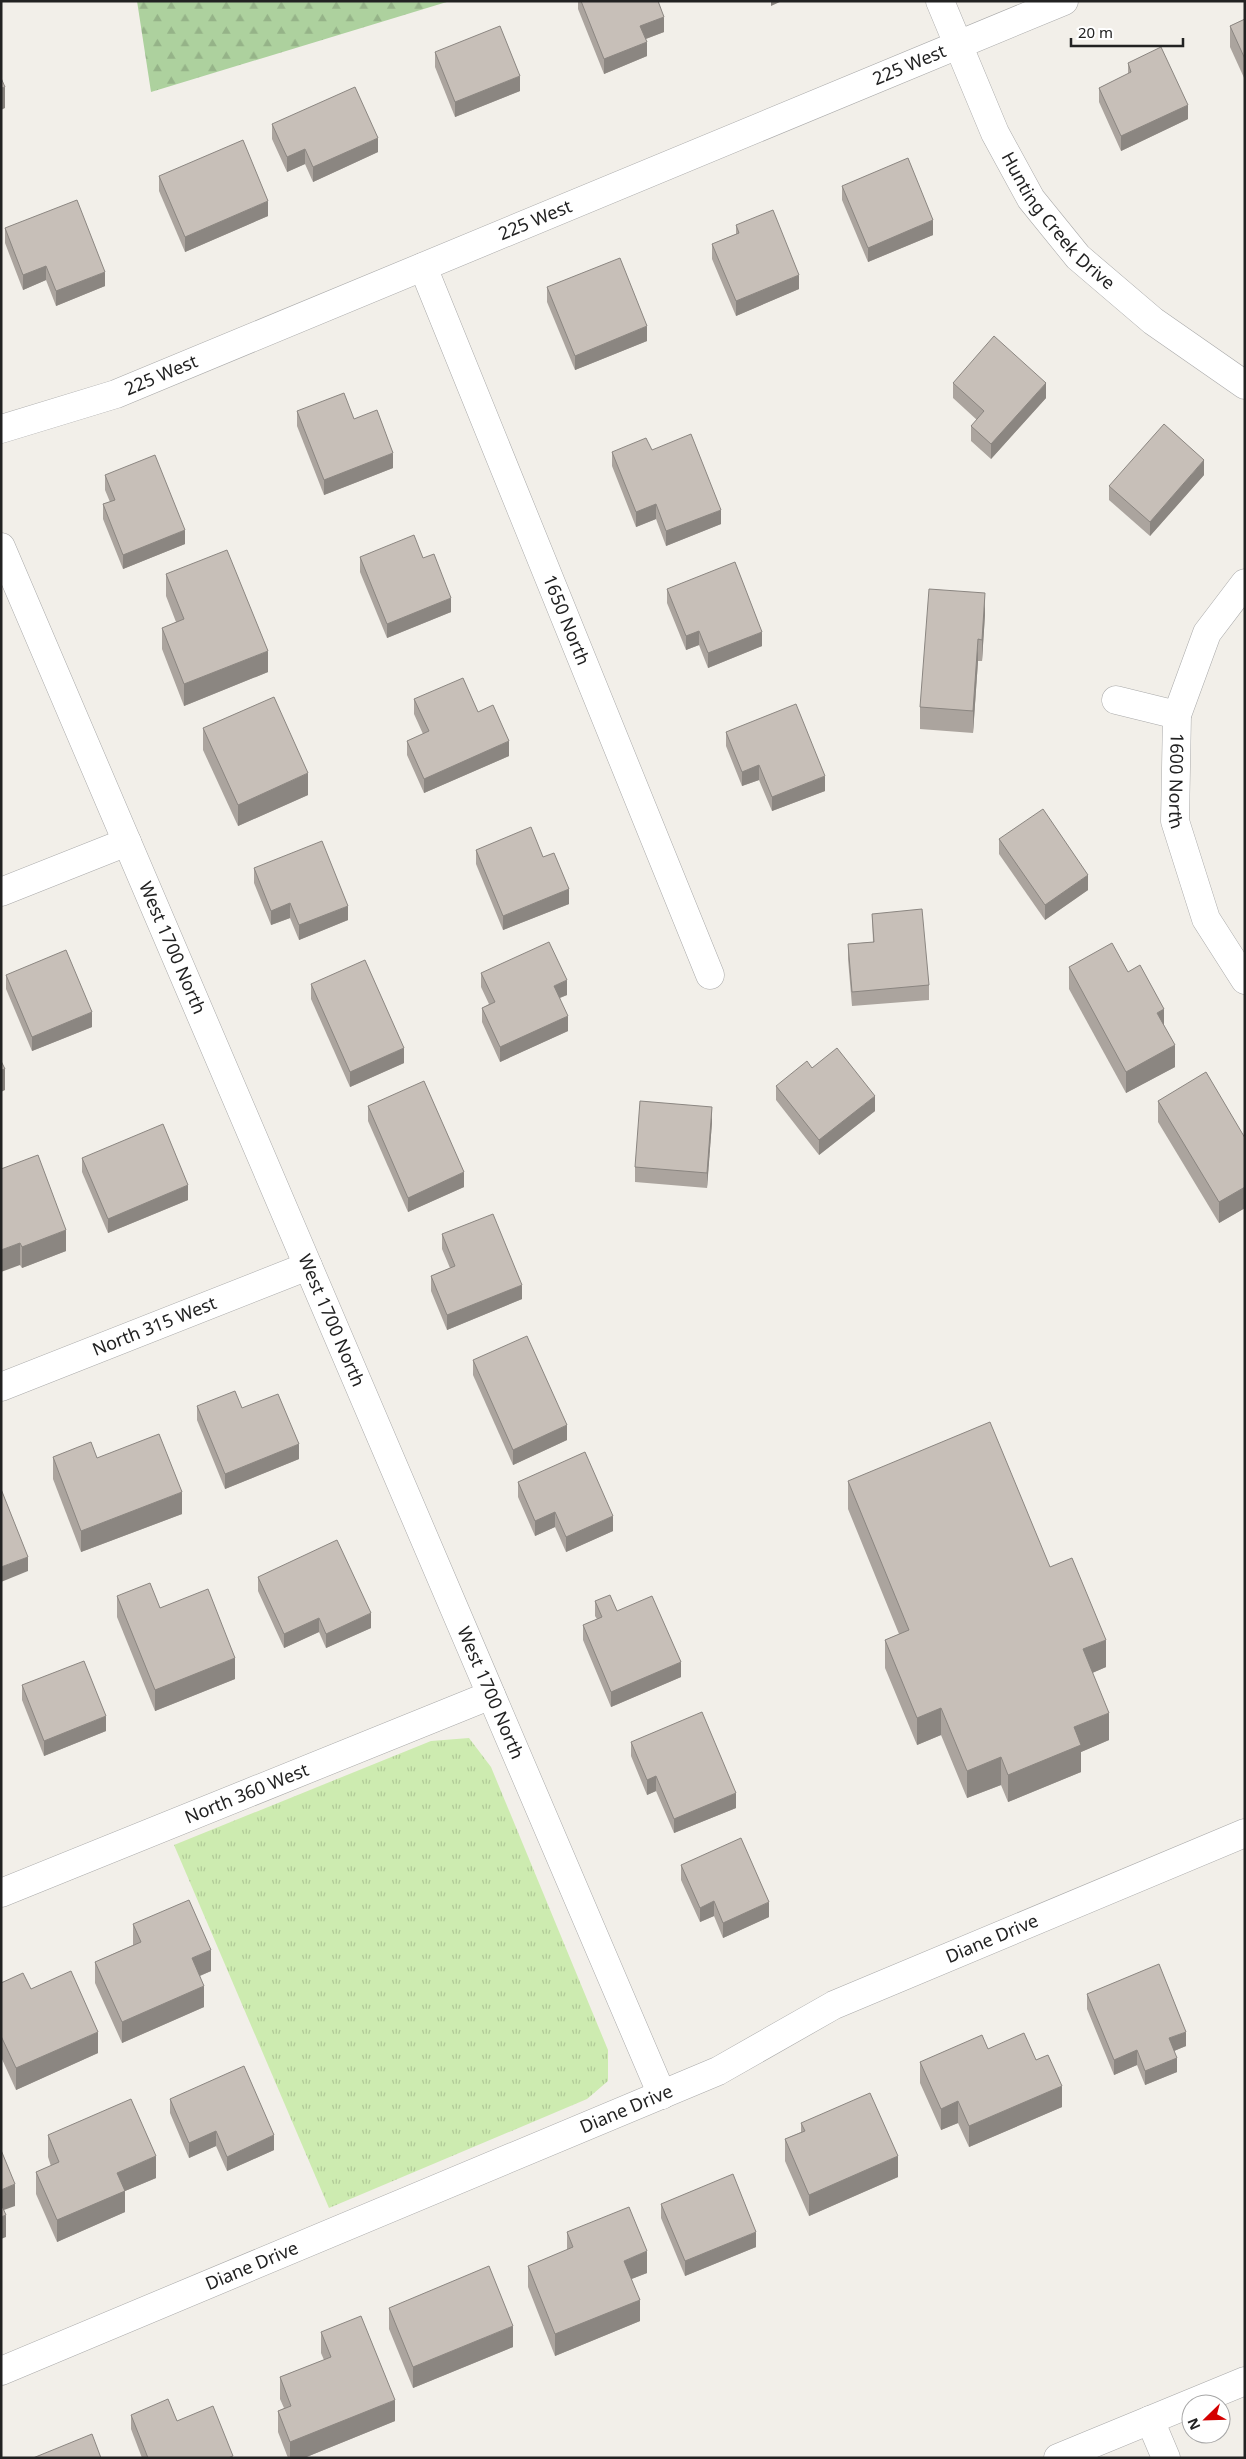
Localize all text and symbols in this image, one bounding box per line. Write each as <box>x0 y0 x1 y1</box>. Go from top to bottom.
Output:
scale bar <box>1071 15 1184 47</box>
text: 20 m <box>1078 22 1113 42</box>
street label: 225 West <box>869 38 950 90</box>
street label: Hunting Creek Drive <box>997 147 1121 294</box>
street label: 225 West <box>495 193 576 245</box>
street label: 225 West <box>120 348 201 400</box>
street label: 1650 North <box>538 571 596 668</box>
street label: 1600 North <box>1163 733 1190 832</box>
street label: West 1700 North <box>134 878 212 1018</box>
street label: West 1700 North <box>293 1250 371 1390</box>
street label: North 315 West <box>89 1290 220 1361</box>
street label: West 1700 North <box>452 1623 530 1762</box>
street label: North 360 West <box>181 1757 312 1829</box>
street label: Diane Drive <box>942 1908 1042 1968</box>
street label: Diane Drive <box>576 2078 676 2138</box>
street label: Diane Drive <box>202 2235 302 2295</box>
north arrow <box>1181 2394 1231 2444</box>
text: N <box>1183 2415 1205 2433</box>

